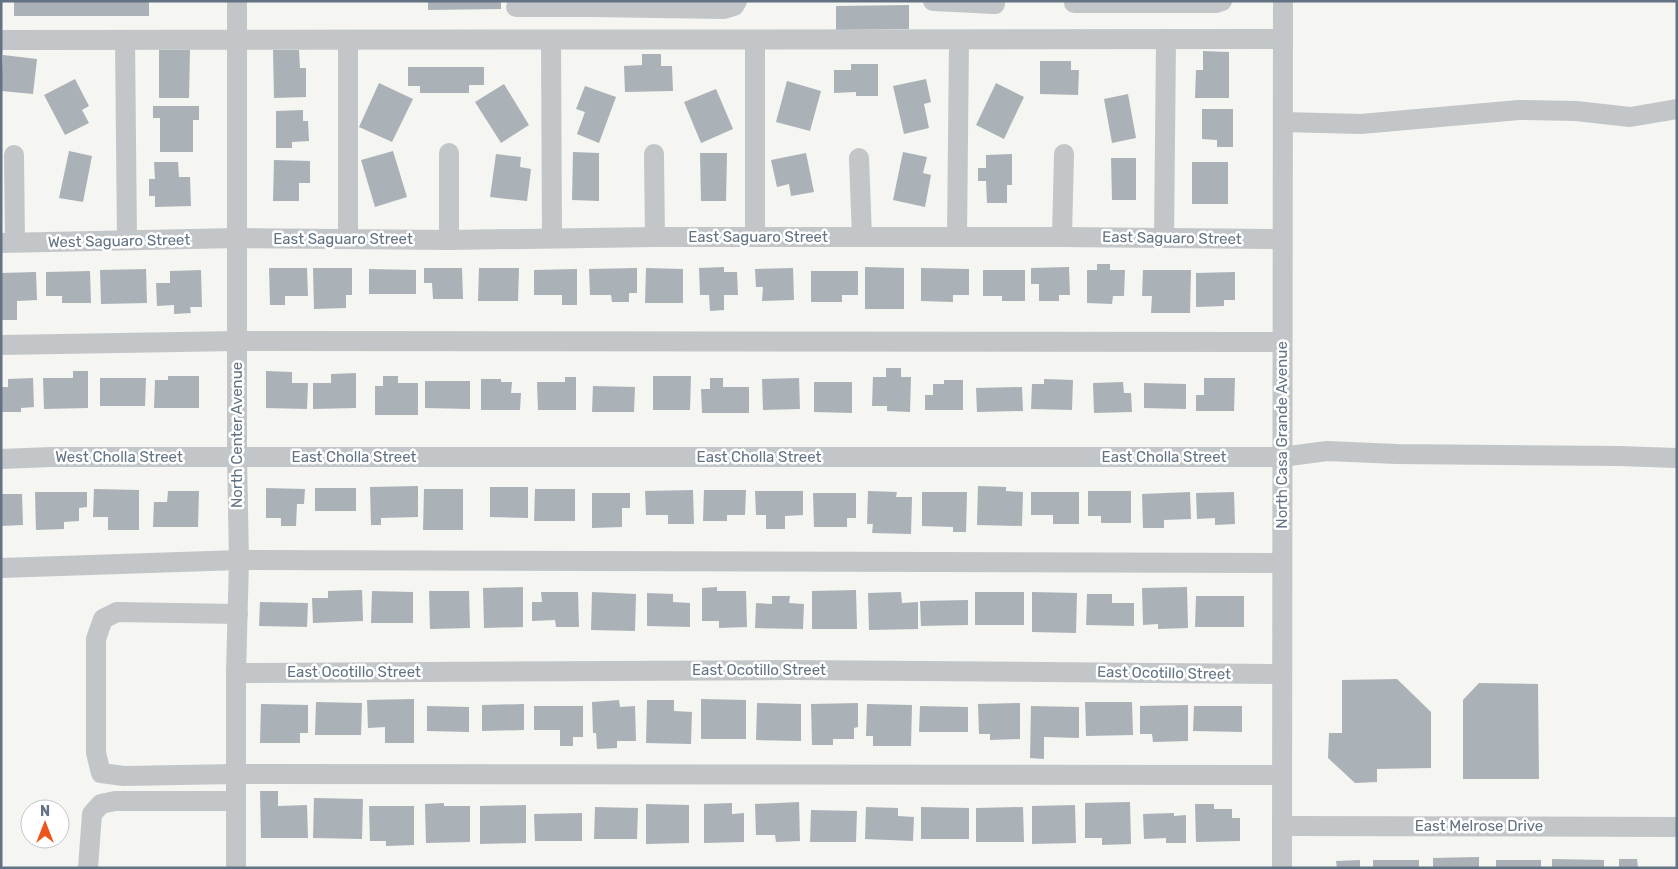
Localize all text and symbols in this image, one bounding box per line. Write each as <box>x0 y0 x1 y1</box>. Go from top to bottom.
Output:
street label: East Saguaro Street <box>688 228 828 246</box>
street label: East Saguaro Street <box>1102 228 1242 248</box>
street label: East Saguaro Street <box>273 230 413 248</box>
street label: West Saguaro Street <box>48 231 190 251</box>
street label: North Casa Grande Avenue <box>1273 341 1291 529</box>
street label: North Center Avenue <box>228 362 246 508</box>
street label: West Cholla Street <box>55 448 183 466</box>
street label: East Cholla Street <box>292 448 417 466</box>
street label: East Cholla Street <box>697 448 822 466</box>
street label: East Cholla Street <box>1102 448 1227 466</box>
street label: East Ocotillo Street <box>692 661 826 679</box>
street label: East Ocotillo Street <box>287 663 421 681</box>
street label: East Ocotillo Street <box>1097 663 1231 683</box>
north arrow <box>20 799 70 849</box>
text: N <box>40 803 50 820</box>
street label: East Melrose Drive <box>1415 817 1543 835</box>

